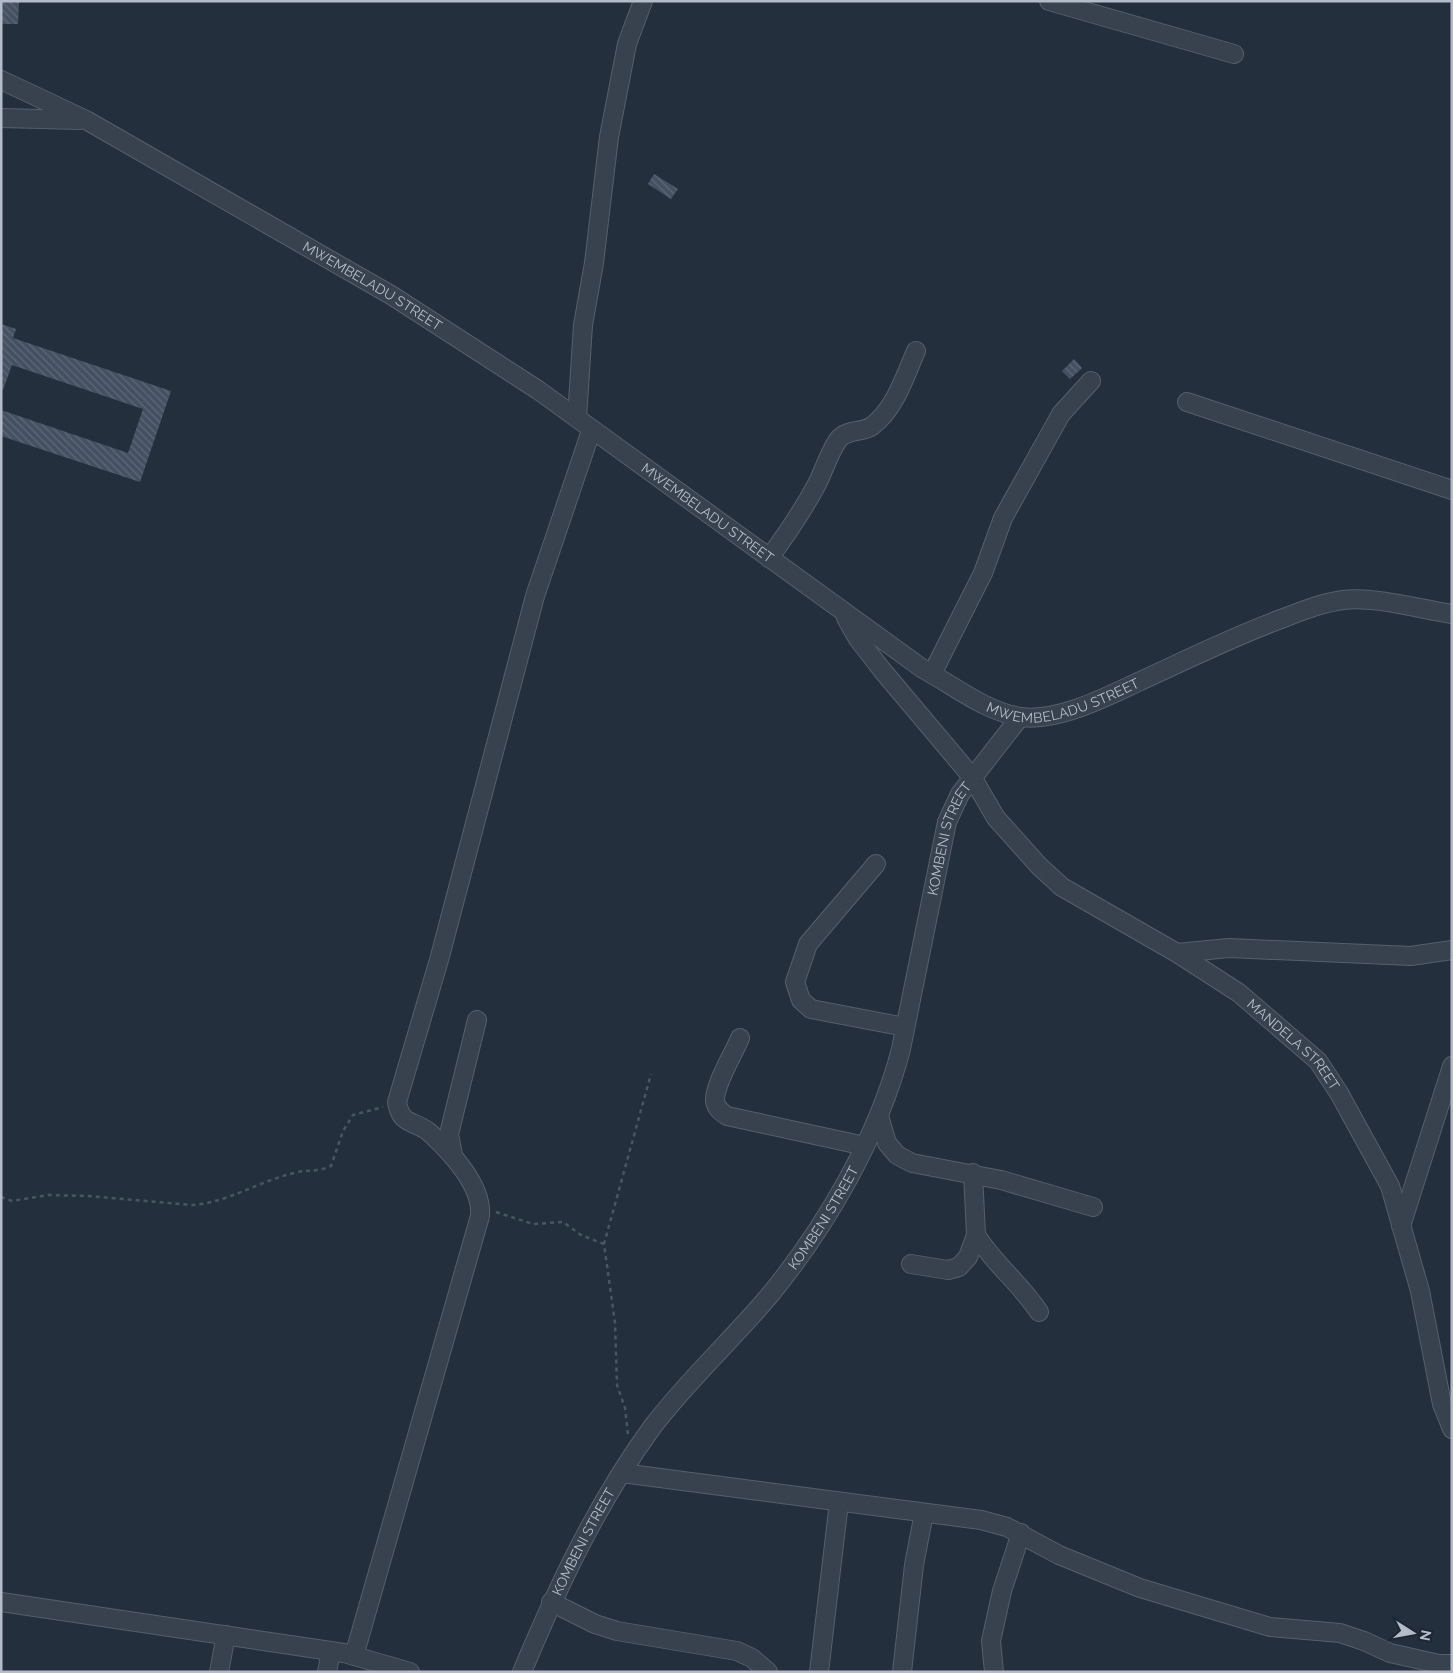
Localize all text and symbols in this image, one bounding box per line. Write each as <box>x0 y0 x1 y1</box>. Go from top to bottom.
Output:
street label: MWEMBELADU STREET <box>300 238 445 334</box>
street label: MWEMBELADU STREET <box>638 460 777 566</box>
street label: MWEMBELADU STREET <box>984 675 1142 726</box>
street label: KOMBENI STREET <box>924 778 975 897</box>
street label: MANDELA STREET <box>1244 996 1343 1093</box>
street label: KOMBENI STREET <box>785 1163 862 1272</box>
street label: KOMBENI STREET <box>549 1485 618 1598</box>
north arrow <box>1388 1608 1438 1658</box>
text: N <box>1417 1629 1435 1642</box>

